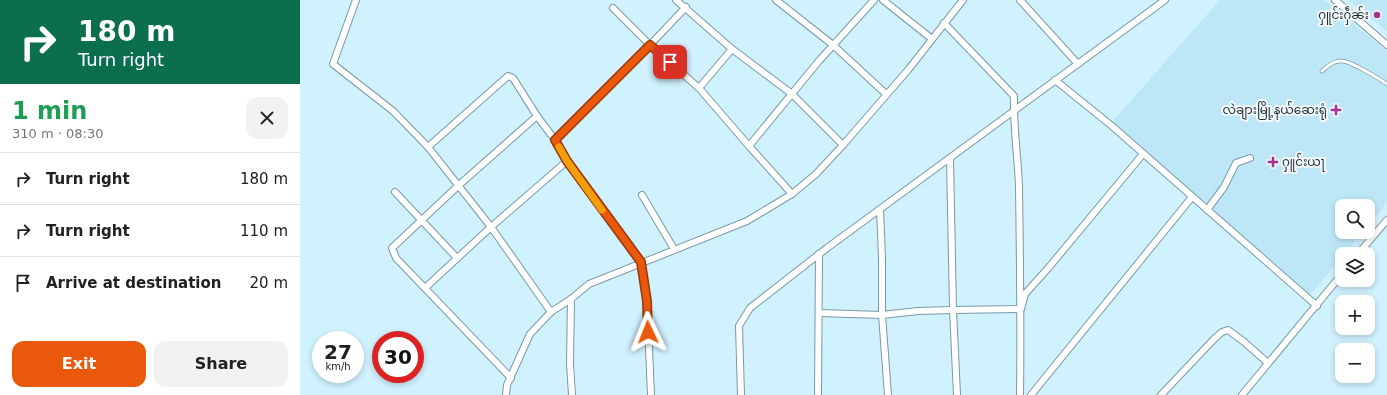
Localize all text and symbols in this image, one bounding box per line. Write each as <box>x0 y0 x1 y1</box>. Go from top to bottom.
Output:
place label: ႁူင်းႁဵၼ်း <box>1318 6 1369 25</box>
marker: ႁူင်းႁဵၼ်း <box>1372 10 1382 20</box>
text: 180 m <box>78 15 175 48</box>
icon: right <box>12 16 64 68</box>
pin <box>653 45 687 79</box>
text: Turn right <box>78 49 164 70</box>
icon: arrive <box>659 51 681 73</box>
text: 1 min <box>12 97 87 125</box>
button: close <box>246 97 288 139</box>
place label: လဲချားမြို့နယ်ဆေးရုံ <box>1223 101 1327 120</box>
marker: လဲချားမြို့နယ်ဆေးရုံ <box>1330 104 1342 116</box>
text: 310 m · 08:30 <box>12 126 103 141</box>
place label: ႁူင်းယႃ <box>1282 153 1326 172</box>
marker: ႁူင်းယႃ <box>1267 156 1279 168</box>
icon: right <box>12 168 34 190</box>
text: Turn right <box>46 170 130 188</box>
text: 180 m <box>240 170 288 188</box>
map controls <box>1335 199 1375 383</box>
button: search <box>1335 199 1375 239</box>
icon: right <box>12 220 34 242</box>
text: Turn right <box>46 222 130 240</box>
text: 110 m <box>240 222 288 240</box>
button: layers <box>1335 247 1375 287</box>
icon: arrive <box>12 272 34 294</box>
text: Arrive at destination <box>46 274 221 292</box>
text: 20 m <box>250 274 288 292</box>
button: + <box>1335 295 1375 335</box>
position arrow <box>627 311 669 353</box>
speed limit sign: 30 <box>372 331 424 383</box>
text: 27 <box>324 340 352 364</box>
button: Exit <box>12 341 146 387</box>
button: Share <box>154 341 288 387</box>
button: − <box>1335 343 1375 383</box>
text: km/h <box>325 361 351 372</box>

